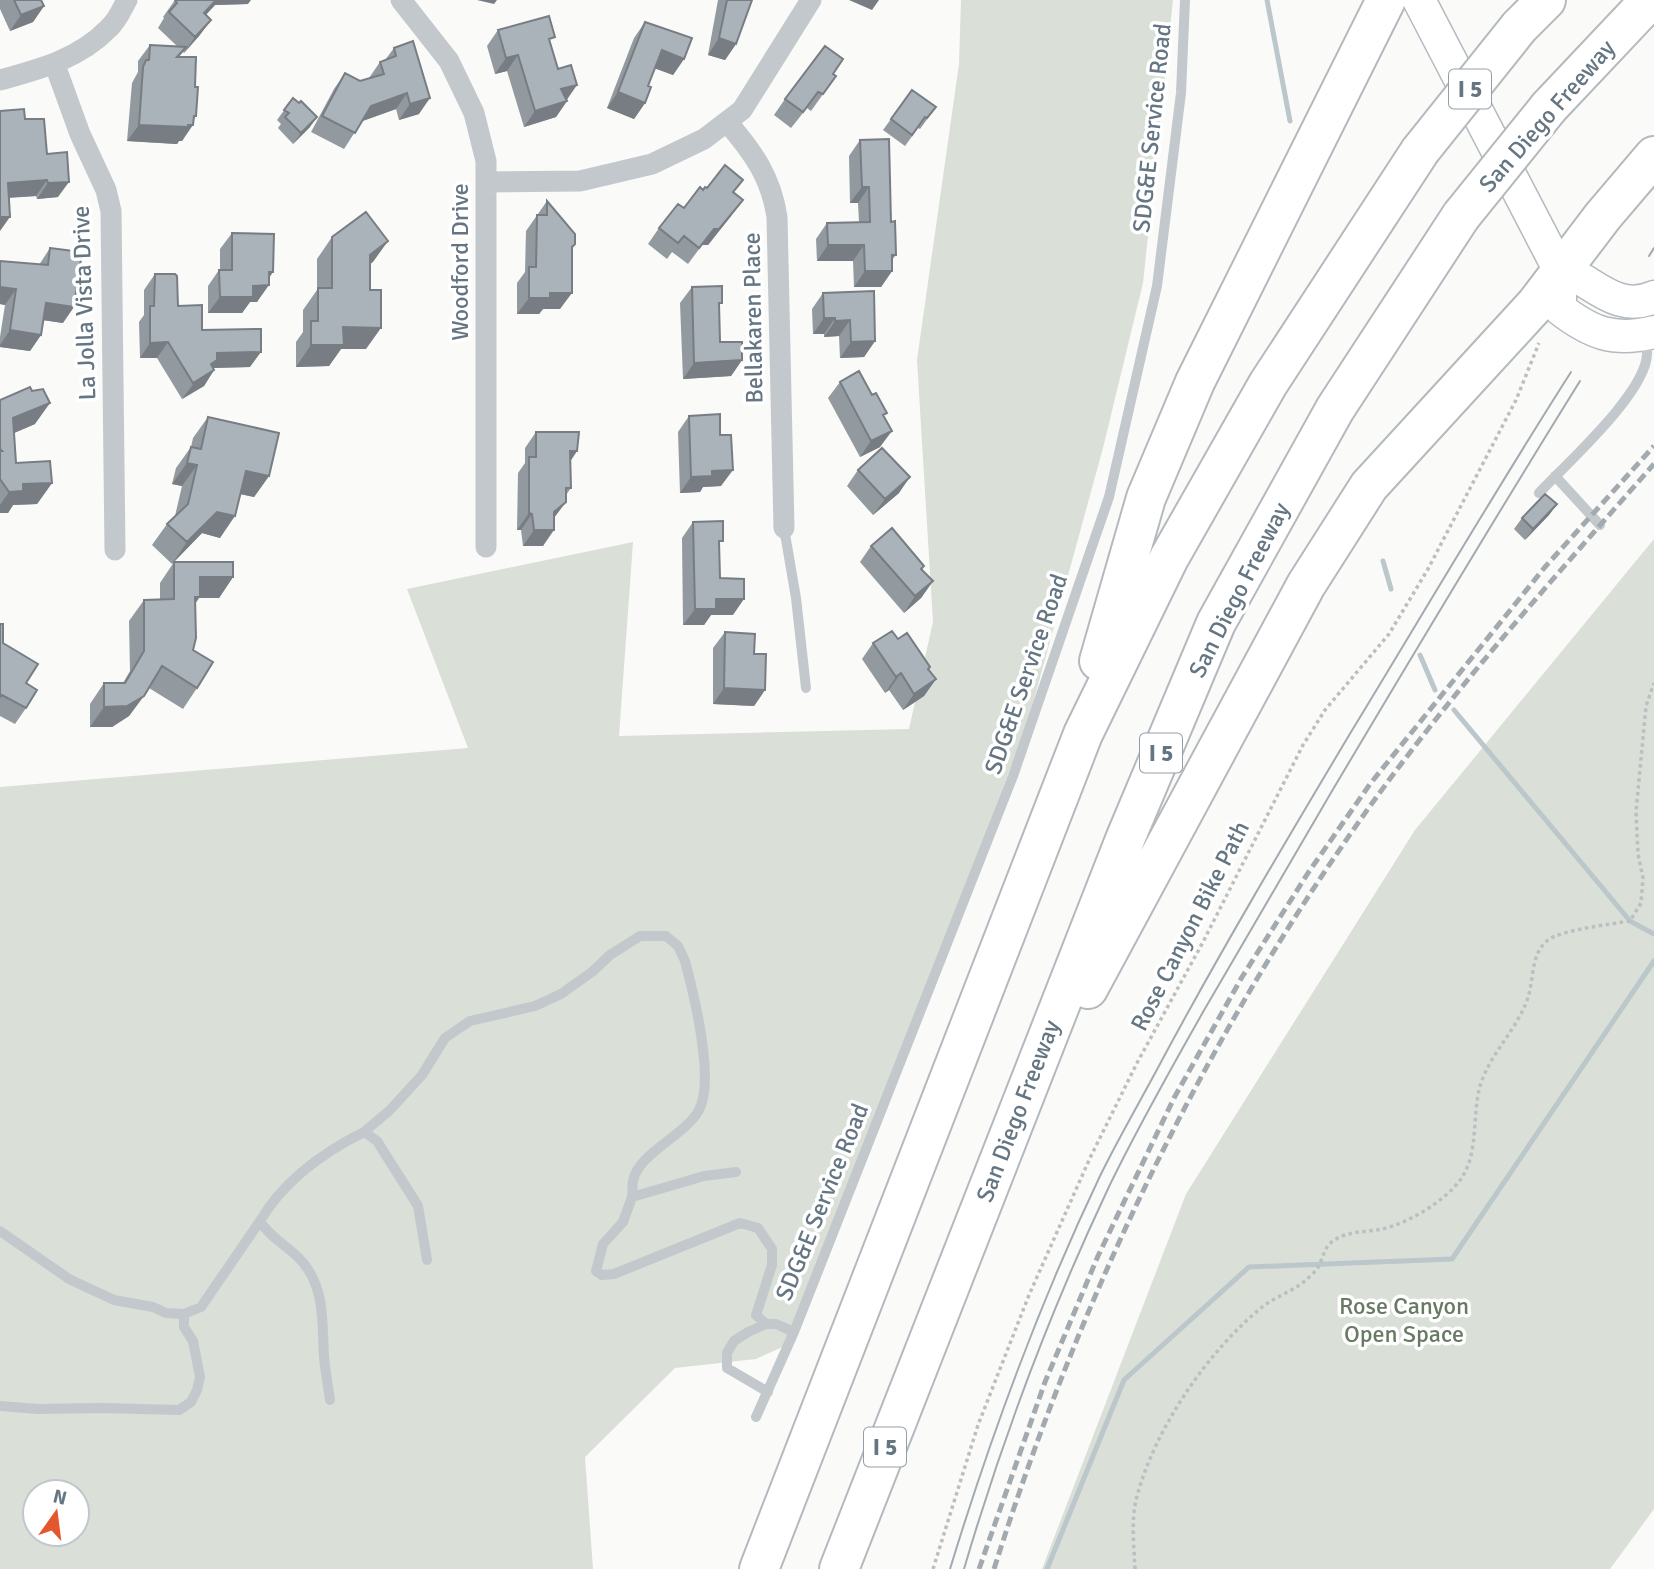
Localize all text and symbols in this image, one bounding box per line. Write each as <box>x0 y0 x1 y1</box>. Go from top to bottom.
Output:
street label: SDG&E Service Road <box>1126 22 1178 234</box>
street label: San Diego Freeway <box>1472 33 1622 199</box>
road number: I 5 <box>1449 69 1491 108</box>
street label: Woodford Drive <box>445 183 475 341</box>
street label: La Jolla Vista Drive <box>66 205 102 401</box>
street label: Bellakaren Place <box>737 232 769 404</box>
street label: San Diego Freeway <box>1182 497 1296 683</box>
street label: SDG&E Service Road <box>978 570 1074 778</box>
road number: I 5 <box>1140 734 1182 772</box>
street label: Rose Canyon Bike Path <box>1124 816 1256 1036</box>
street label: San Diego Freeway <box>969 1016 1067 1206</box>
street label: SDG&E Service Road <box>769 1099 875 1305</box>
park label: Rose Canyon Open Space <box>1339 1291 1469 1349</box>
road number: I 5 <box>864 1428 906 1466</box>
north arrow <box>21 1478 91 1548</box>
text: N <box>51 1484 69 1511</box>

